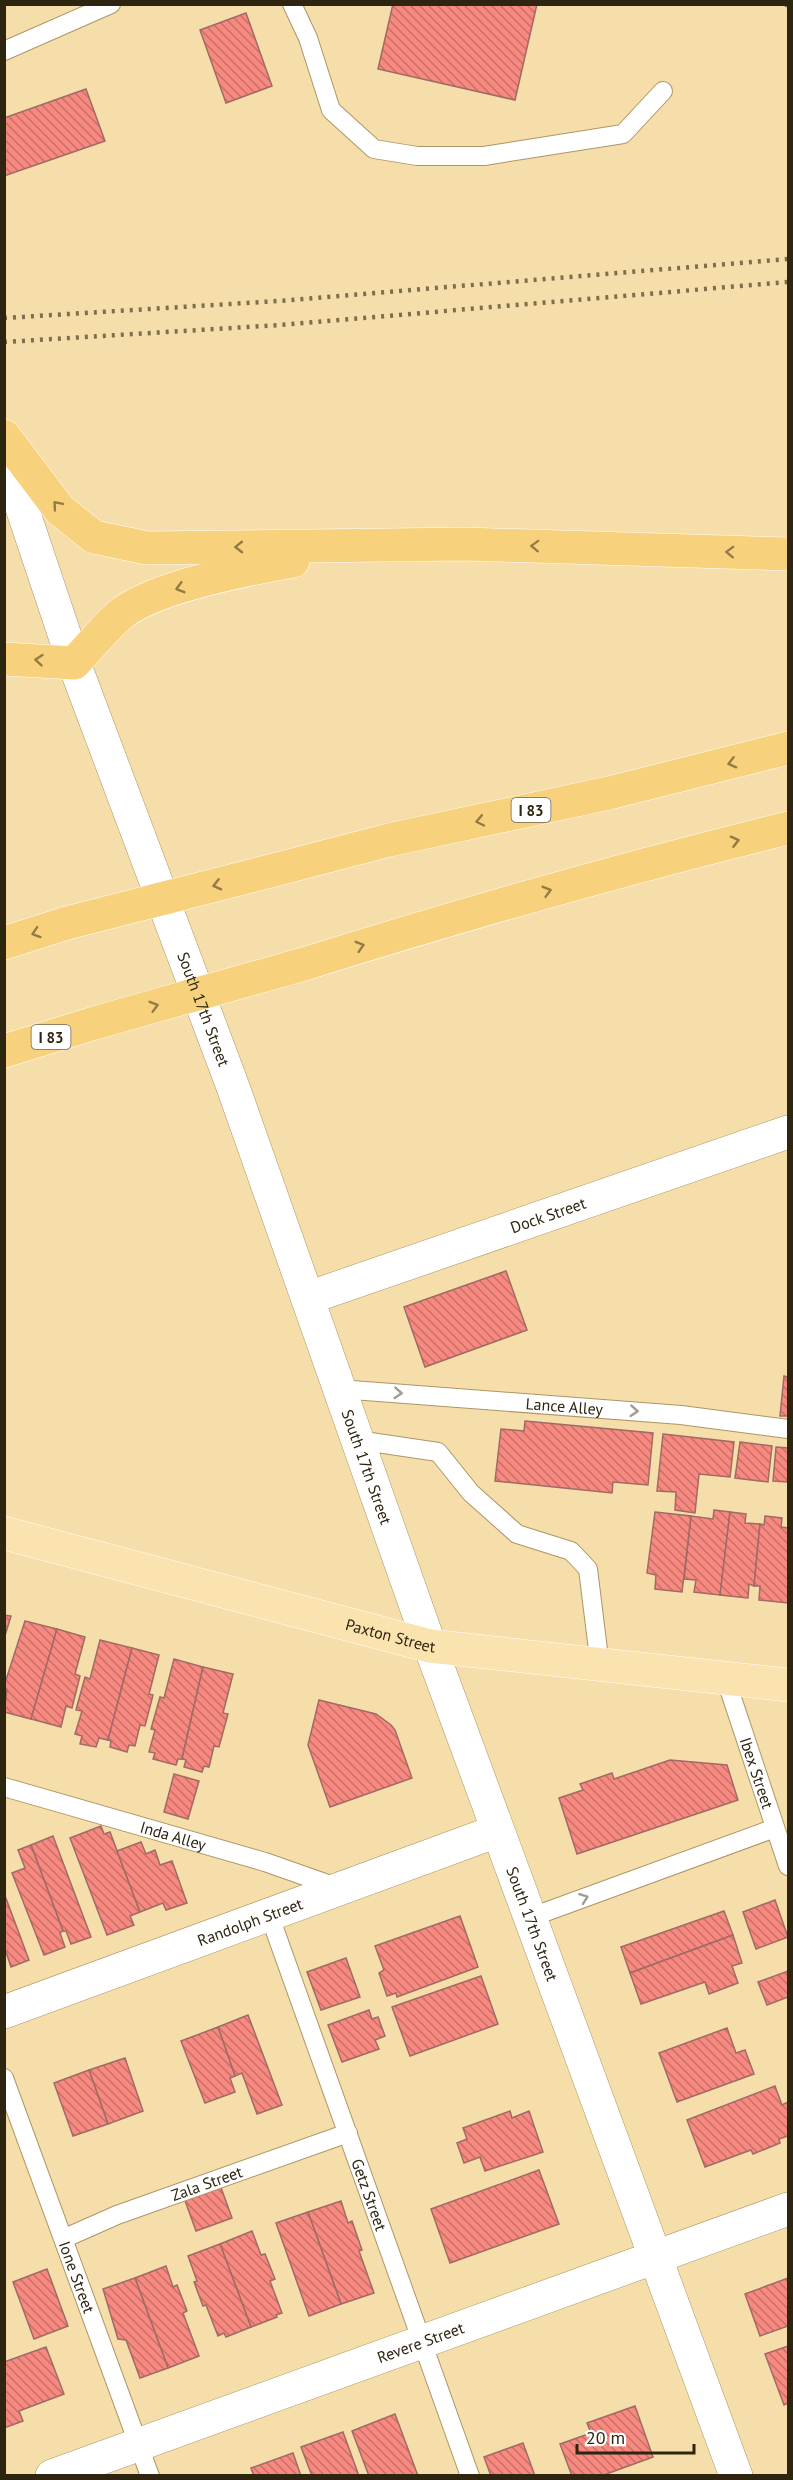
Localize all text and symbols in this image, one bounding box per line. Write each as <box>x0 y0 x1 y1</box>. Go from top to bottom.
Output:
one-way arrow <box>53 501 64 512</box>
one-way arrow <box>531 540 540 553</box>
one-way arrow <box>234 541 243 553</box>
one-way arrow <box>726 546 735 558</box>
one-way arrow <box>175 581 186 593</box>
one-way arrow <box>35 654 44 667</box>
one-way arrow <box>727 755 737 768</box>
road number: I 83 <box>512 798 550 822</box>
one-way arrow <box>476 813 486 826</box>
one-way arrow <box>730 836 740 849</box>
one-way arrow <box>212 877 222 890</box>
one-way arrow <box>541 886 552 898</box>
one-way arrow <box>31 926 42 938</box>
one-way arrow <box>354 941 365 953</box>
street label: South 17th Street <box>173 949 235 1070</box>
one-way arrow <box>148 1001 159 1013</box>
road number: I 83 <box>32 1025 70 1049</box>
street label: Dock Street <box>508 1192 589 1237</box>
one-way arrow <box>393 1386 402 1399</box>
street label: Lance Alley <box>525 1393 604 1419</box>
one-way arrow <box>630 1405 639 1418</box>
street label: South 17th Street <box>337 1407 397 1528</box>
street label: Paxton Street <box>343 1614 437 1657</box>
street label: Ibex Street <box>736 1735 778 1812</box>
street label: Inda Alley <box>138 1817 209 1855</box>
street label: South 17th Street <box>502 1864 563 1984</box>
one-way arrow <box>578 1892 589 1905</box>
street label: Randolph Street <box>195 1893 306 1950</box>
street label: Getz Street <box>347 2156 392 2234</box>
street label: Zala Street <box>168 2161 245 2205</box>
street label: Ione Street <box>55 2238 100 2316</box>
street label: Revere Street <box>374 2317 467 2367</box>
scale bar <box>577 2417 694 2455</box>
text: 20 m <box>586 2426 625 2449</box>

